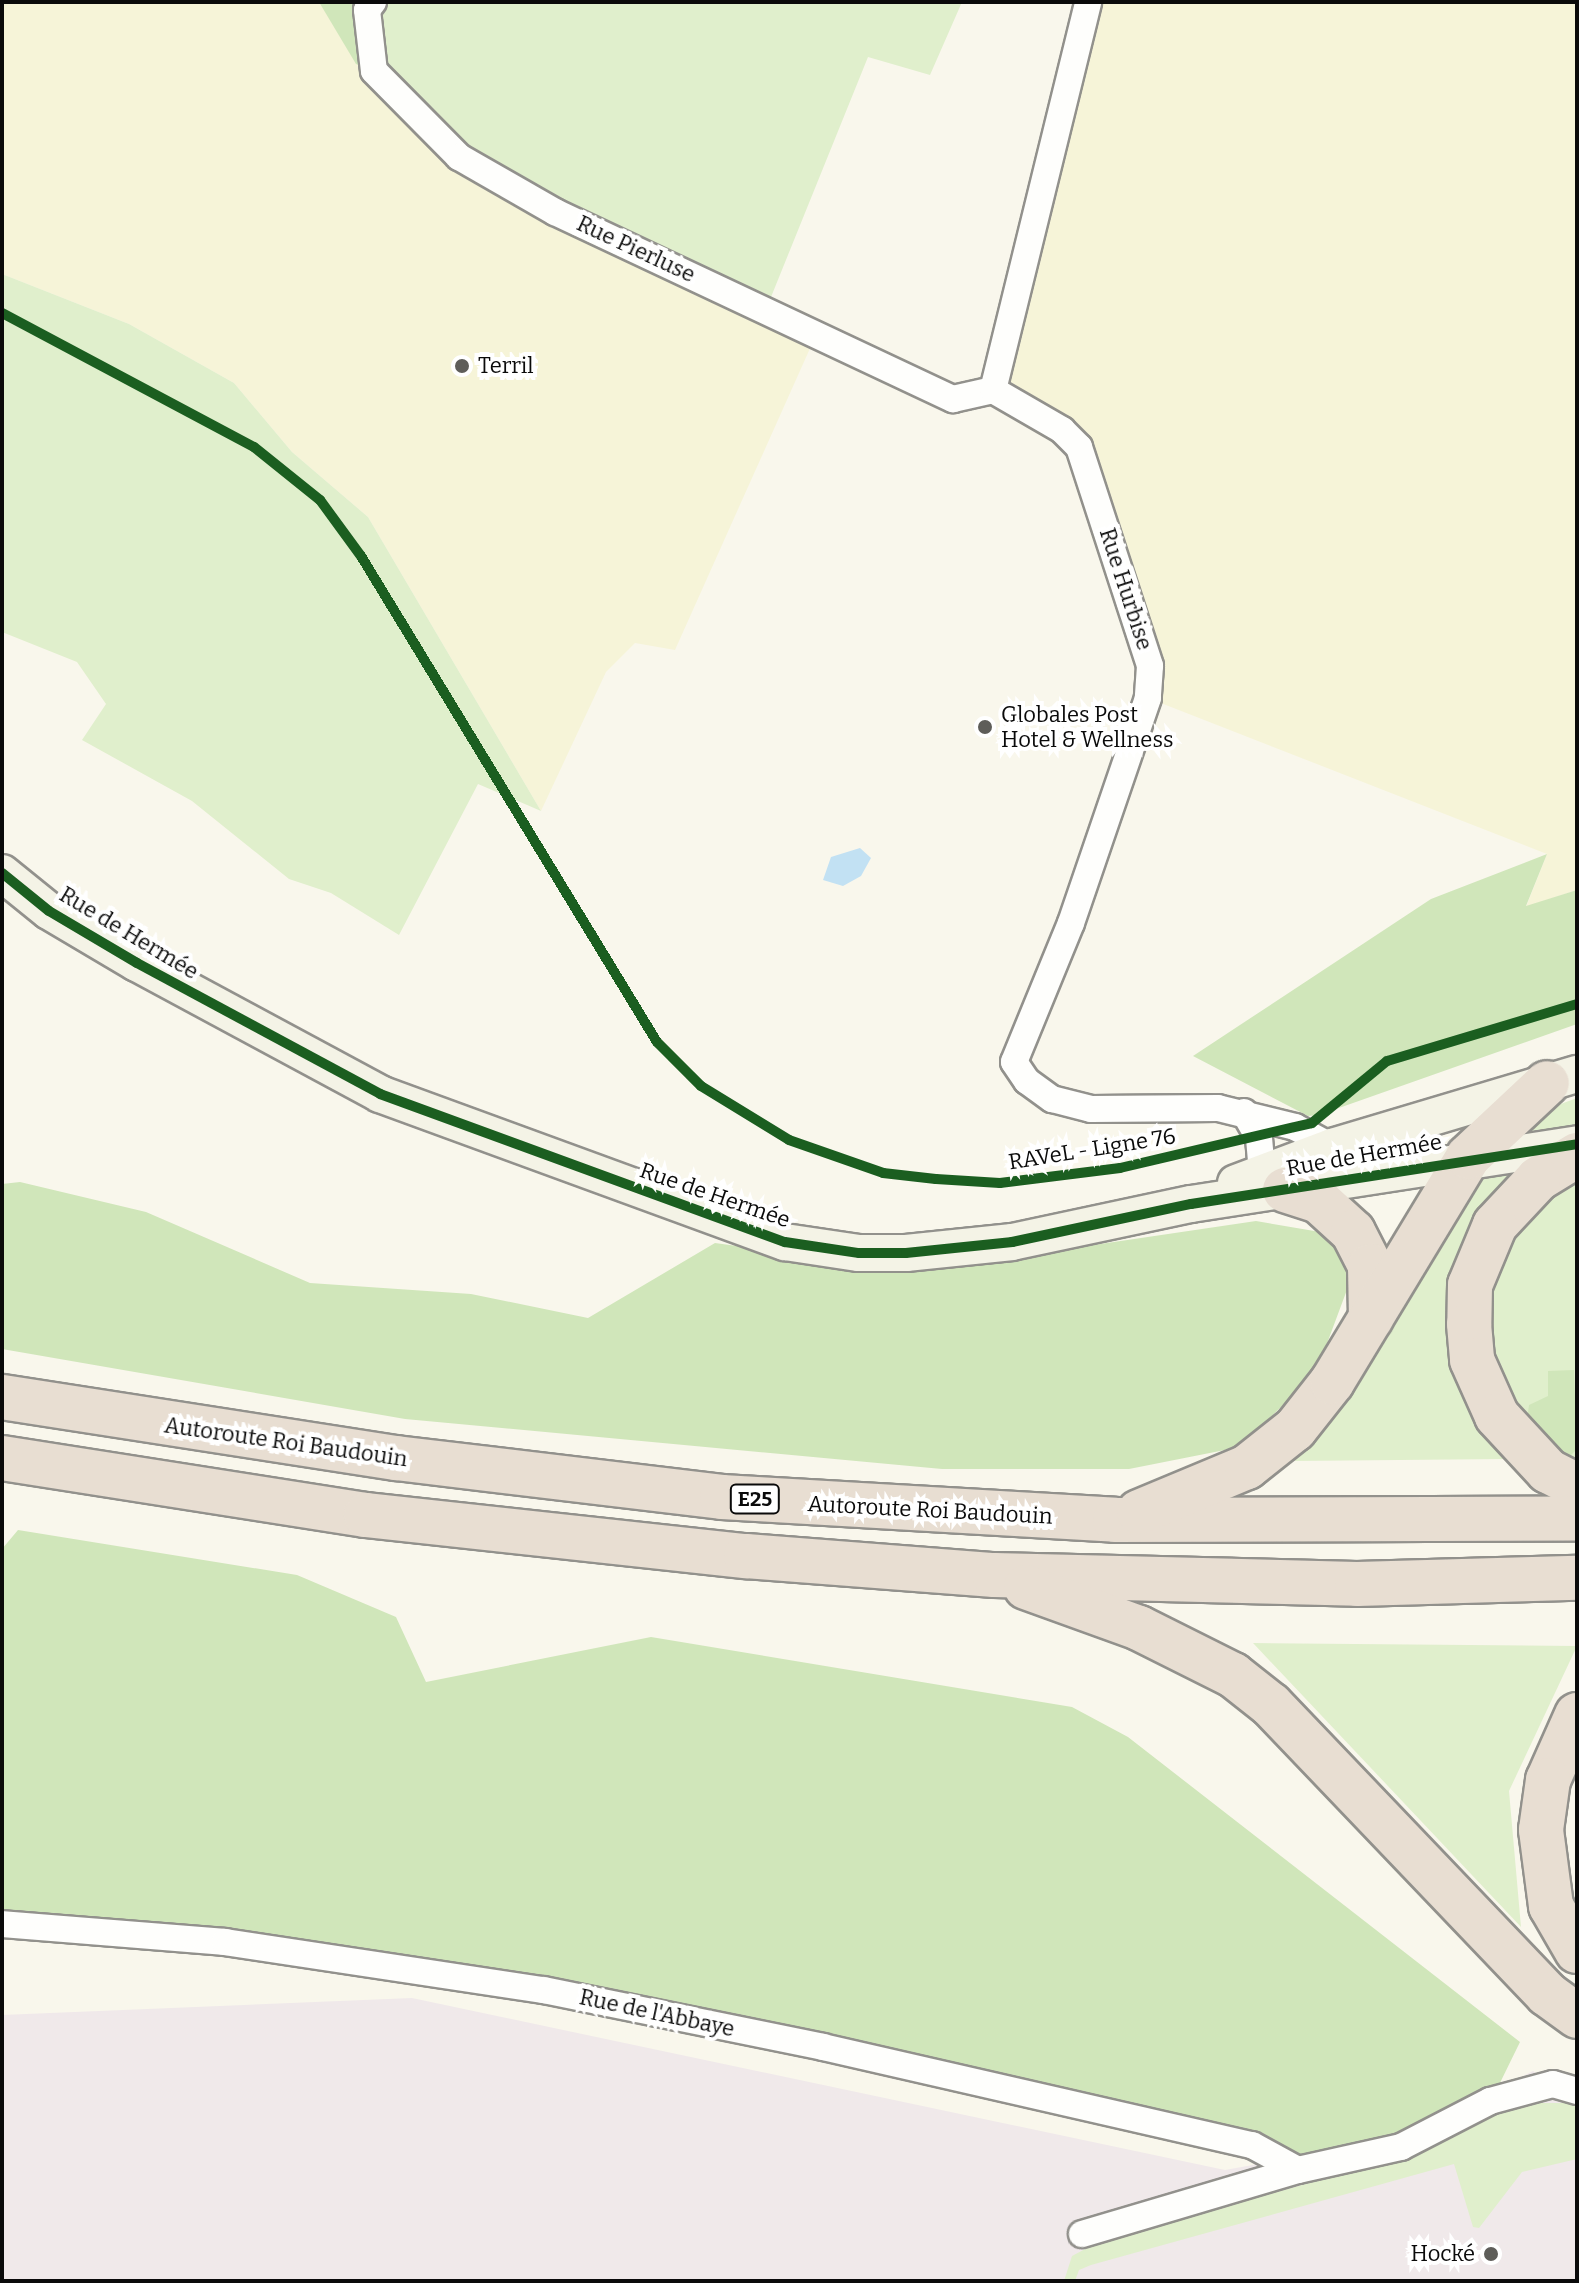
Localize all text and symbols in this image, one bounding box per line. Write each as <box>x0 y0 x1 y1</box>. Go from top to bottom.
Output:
street label: Rue Pierluse <box>573 210 699 288</box>
place label: Terril <box>478 353 534 379</box>
marker: Terril <box>453 357 471 375</box>
street label: Rue Hurbise <box>1094 525 1158 653</box>
place label: Globales Post Hotel & Wellness <box>1001 701 1173 752</box>
marker: Globales Post Hotel & Wellness <box>976 718 994 736</box>
street label: Rue de Hermée <box>55 881 203 985</box>
street label: RAVeL - Ligne 76 <box>1007 1123 1177 1175</box>
street label: Rue de Hermée <box>1284 1128 1444 1182</box>
street label: Rue de Hermée <box>636 1157 794 1233</box>
street label: Autoroute Roi Baudouin <box>163 1412 409 1472</box>
road number: E25 <box>729 1483 781 1515</box>
street label: Autoroute Roi Baudouin <box>807 1490 1053 1530</box>
street label: Rue de l'Abbaye <box>577 1984 737 2042</box>
place label: Hocké <box>1411 2241 1475 2267</box>
marker: Hocké <box>1482 2245 1500 2263</box>

